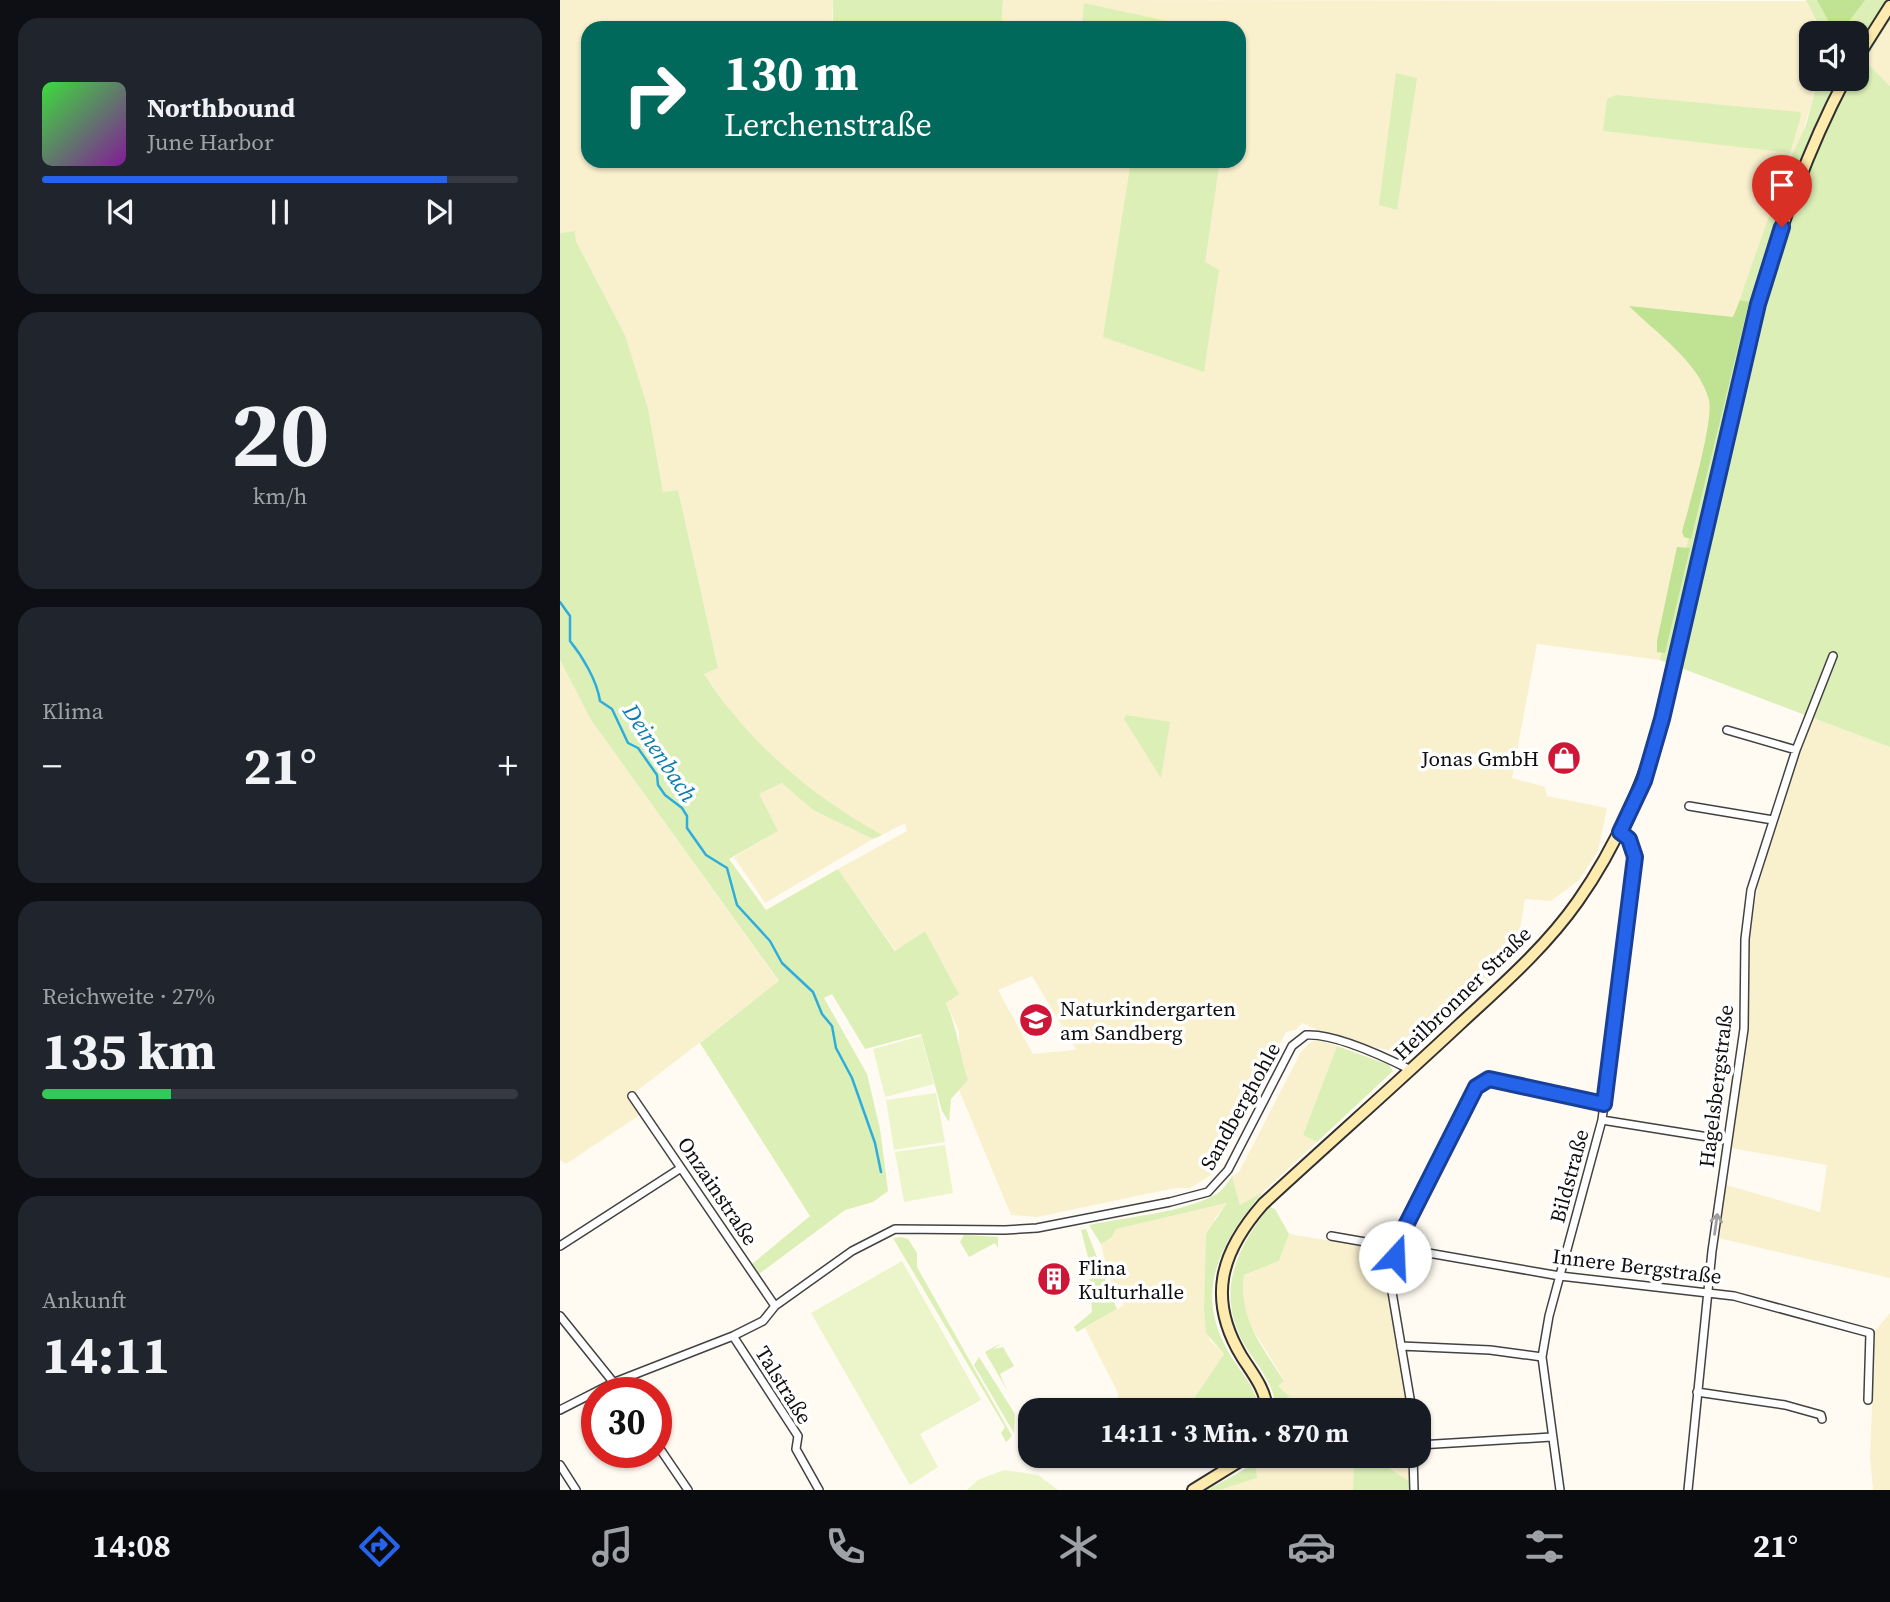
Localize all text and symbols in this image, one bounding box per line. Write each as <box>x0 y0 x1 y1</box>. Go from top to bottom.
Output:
map controls <box>1799 21 1869 91</box>
button: sound <box>1799 21 1869 91</box>
text: 130 m <box>724 39 859 106</box>
icon: right <box>609 49 700 140</box>
text: Northbound <box>147 90 295 126</box>
text: Lerchenstraße <box>724 103 932 147</box>
text: June Harbor <box>147 126 274 158</box>
pin <box>1752 155 1812 227</box>
icon: arrive <box>1763 166 1801 204</box>
icon: previous <box>102 193 140 231</box>
icon: pause <box>261 193 299 231</box>
icon: next <box>420 193 458 231</box>
text: 20 <box>231 372 329 496</box>
text: km/h <box>253 480 307 512</box>
text: Klima <box>42 695 103 727</box>
water label: Deinenbach <box>615 697 705 809</box>
text: 21° <box>243 730 317 801</box>
shop icon: Jonas GmbH <box>1545 739 1583 777</box>
text: − <box>42 740 62 792</box>
text: + <box>498 740 518 792</box>
place label: Jonas GmbH <box>1420 744 1539 773</box>
street label: Heilbronner Straße <box>1387 920 1537 1066</box>
text: Reichweite · 27% <box>42 980 215 1012</box>
place label: Naturkindergarten am Sandberg <box>1060 994 1236 1047</box>
school or university icon: Naturkindergarten am Sandberg <box>1017 1001 1055 1039</box>
street label: Hagelsbergstraße <box>1692 1003 1740 1169</box>
text: 135 km <box>42 1015 216 1086</box>
street label: Sandberghohle <box>1193 1037 1287 1175</box>
street label: Bildstraße <box>1543 1126 1595 1226</box>
street label: Onzainstraße <box>671 1131 765 1251</box>
one-way arrow <box>1709 1213 1722 1236</box>
position arrow <box>1358 1220 1432 1294</box>
street label: Innere Bergstraße <box>1551 1241 1723 1291</box>
place label: Flina Kulturhalle <box>1078 1253 1184 1306</box>
building icon: Flina Kulturhalle <box>1035 1260 1073 1298</box>
text: Ankunft <box>42 1284 126 1316</box>
text: 14:11 <box>42 1319 170 1390</box>
street label: Talstraße <box>749 1340 819 1430</box>
speed limit sign: 30 <box>581 1377 672 1468</box>
text: 14:11 · 3 Min. · 870 m <box>1100 1415 1349 1451</box>
icon: directions <box>355 1522 404 1571</box>
icon: music <box>588 1522 637 1571</box>
icon: phone <box>821 1522 870 1571</box>
icon: climate <box>1054 1522 1103 1571</box>
icon: car <box>1287 1522 1336 1571</box>
icon: filters <box>1520 1522 1569 1571</box>
text: 14:08 <box>92 1524 171 1568</box>
text: 21° <box>1753 1524 1798 1568</box>

